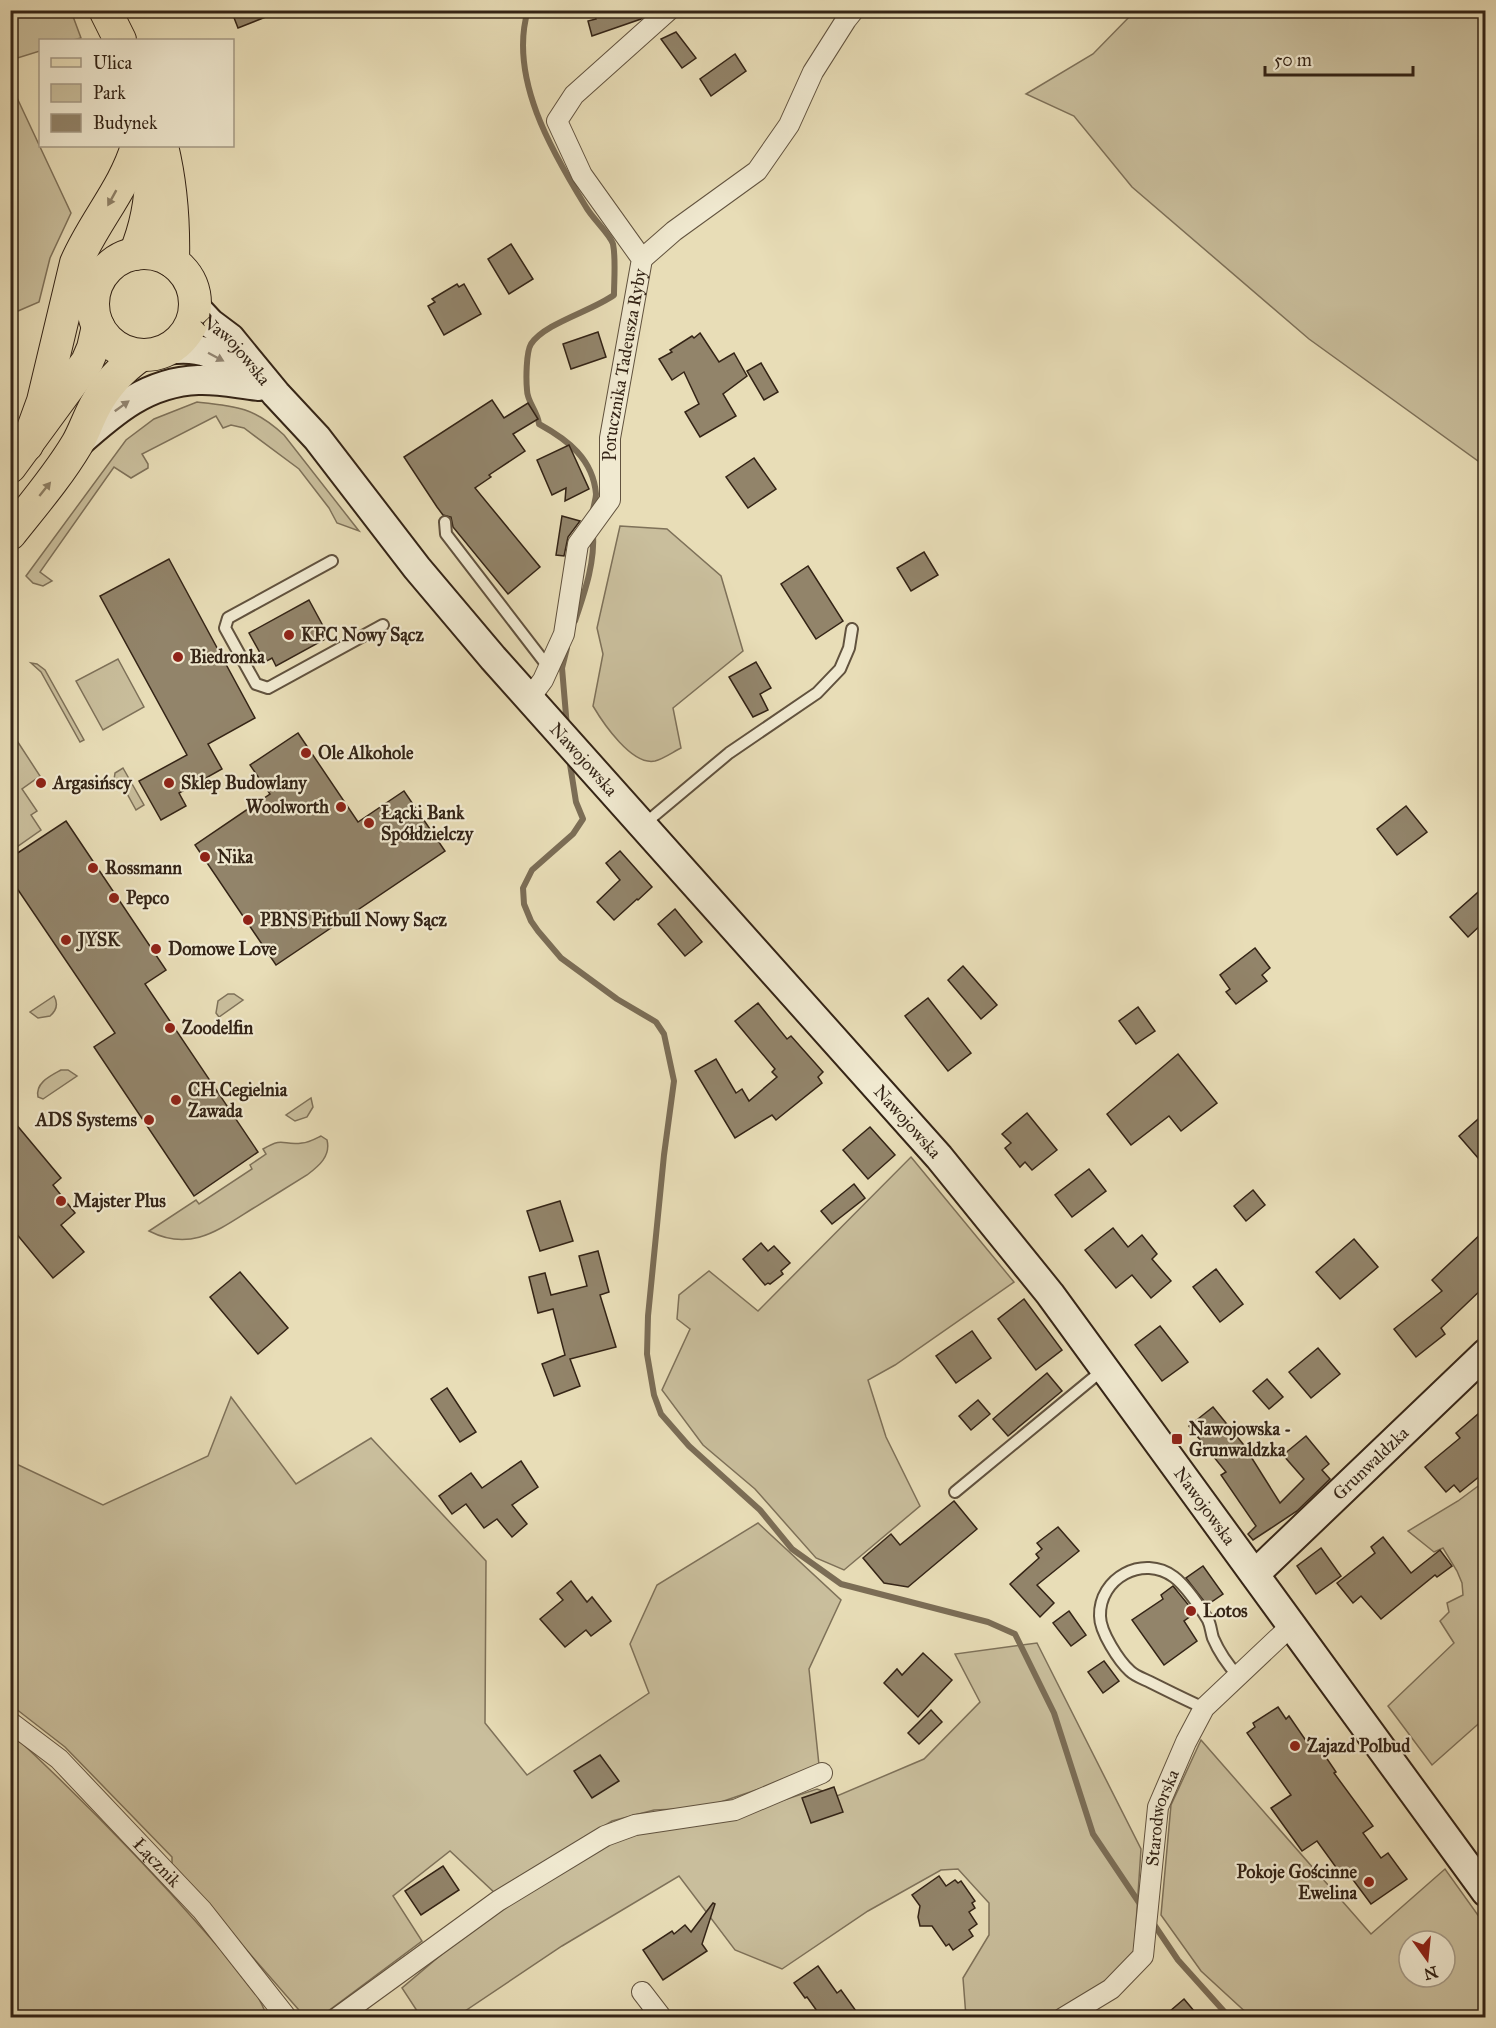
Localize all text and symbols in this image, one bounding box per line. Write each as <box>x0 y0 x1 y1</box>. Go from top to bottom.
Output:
legend <box>39 39 234 147</box>
scale bar <box>1265 39 1414 77</box>
text: 50 m <box>1274 49 1312 71</box>
text: Ulica <box>93 52 133 74</box>
text: Park <box>93 82 126 104</box>
text: Budynek <box>93 112 158 134</box>
one-way arrow <box>107 190 117 207</box>
street label: Porucznika Tadeusza Ryby <box>599 266 651 461</box>
street label: Nawojowska <box>196 310 276 390</box>
one-way arrow <box>208 352 225 362</box>
one-way arrow <box>114 400 130 412</box>
one-way arrow <box>39 482 51 497</box>
place label: KFC Nowy Sącz <box>301 624 424 647</box>
marker: KFC Nowy Sącz <box>282 628 296 642</box>
place label: Biedronka <box>190 646 265 668</box>
marker: Biedronka <box>171 650 185 664</box>
street label: Nawojowska <box>545 718 622 801</box>
place label: Ole Alkohole <box>318 742 414 764</box>
marker: Ole Alkohole <box>299 746 313 760</box>
place label: Argasińscy <box>52 772 133 795</box>
place label: Sklep Budowlany <box>181 772 308 795</box>
marker: Argasińscy <box>34 776 48 790</box>
marker: Sklep Budowlany <box>162 776 176 790</box>
place label: Woolworth <box>246 796 330 818</box>
marker: Woolworth <box>334 800 348 814</box>
place label: Łącki Bank Spółdzielczy <box>381 802 475 846</box>
marker: Łącki Bank Spółdzielczy <box>362 816 376 830</box>
place label: Nika <box>217 846 254 868</box>
marker: Nika <box>198 850 212 864</box>
place label: Rossmann <box>105 857 182 879</box>
marker: Rossmann <box>86 861 100 875</box>
place label: Pepco <box>126 887 169 910</box>
marker: Pepco <box>107 891 121 905</box>
place label: PBNS Pitbull Nowy Sącz <box>260 909 448 932</box>
marker: PBNS Pitbull Nowy Sącz <box>241 913 255 927</box>
place label: JYSK <box>76 929 121 952</box>
marker: JYSK <box>59 933 73 947</box>
place label: Domowe Love <box>168 938 277 960</box>
marker: Domowe Love <box>149 942 163 956</box>
place label: Zoodelfin <box>182 1017 253 1039</box>
marker: Zoodelfin <box>163 1021 177 1035</box>
place label: CH Cegielnia Zawada <box>188 1079 288 1122</box>
street label: Nawojowska <box>869 1081 946 1163</box>
marker: CH Cegielnia Zawada <box>169 1093 183 1107</box>
place label: ADS Systems <box>35 1109 137 1132</box>
marker: ADS Systems <box>142 1113 156 1127</box>
place label: Majster Plus <box>73 1190 166 1213</box>
marker: Majster Plus <box>54 1194 68 1208</box>
place label: Nawojowska - Grunwaldzka <box>1189 1418 1291 1461</box>
street label: Grunwaldzka <box>1328 1422 1413 1505</box>
marker: Nawojowska - Grunwaldzka <box>1170 1432 1184 1446</box>
street label: Nawojowska <box>1169 1463 1241 1550</box>
place label: Lotos <box>1203 1600 1248 1622</box>
marker: Lotos <box>1184 1604 1198 1618</box>
place label: Zajazd Polbud <box>1307 1735 1411 1758</box>
marker: Zajazd Polbud <box>1288 1739 1302 1753</box>
street label: Starodworska <box>1141 1766 1184 1867</box>
street label: Łącznik <box>128 1833 186 1892</box>
place label: Pokoje Gościnne Ewelina <box>1236 1861 1358 1904</box>
marker: Pokoje Gościnne Ewelina <box>1362 1875 1376 1889</box>
north arrow <box>1397 1929 1457 1989</box>
text: N <box>1421 1962 1440 1984</box>

